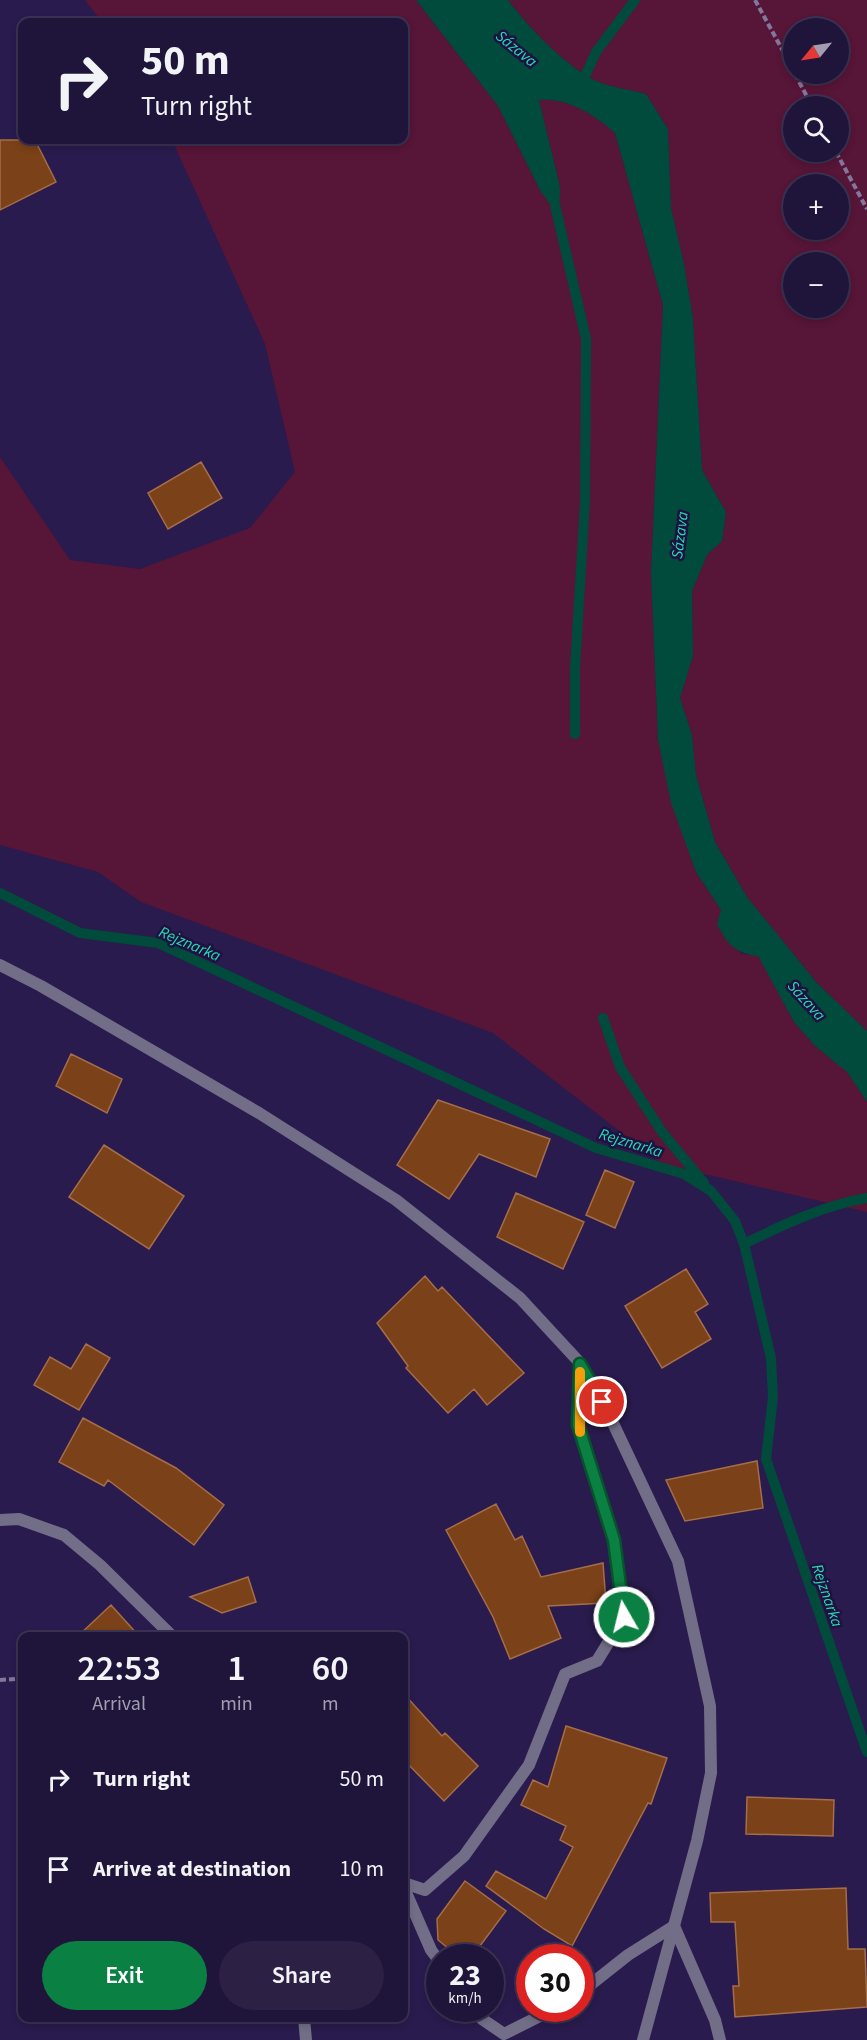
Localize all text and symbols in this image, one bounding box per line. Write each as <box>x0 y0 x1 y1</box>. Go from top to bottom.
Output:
north arrow <box>783 18 849 84</box>
map controls <box>783 18 849 318</box>
water label: Sázava <box>491 25 542 72</box>
text: 50 m <box>141 31 230 91</box>
icon: right <box>42 42 120 120</box>
text: Turn right <box>141 87 252 126</box>
button: search <box>783 96 849 162</box>
button: + <box>783 174 849 240</box>
button: − <box>783 252 849 318</box>
water label: Sázava <box>666 510 694 560</box>
water label: Rejznarka <box>155 921 224 967</box>
water label: Sázava <box>782 976 831 1026</box>
water label: Rejznarka <box>596 1123 665 1163</box>
pin <box>576 1376 627 1427</box>
icon: arrive <box>585 1385 618 1418</box>
water label: Rejznarka <box>806 1561 848 1630</box>
position arrow <box>592 1585 656 1649</box>
text: 22:53 <box>77 1643 161 1694</box>
text: 1 <box>227 1643 246 1694</box>
text: 60 <box>312 1643 349 1694</box>
text: Arrival <box>92 1690 146 1718</box>
text: min <box>220 1690 253 1718</box>
text: m <box>322 1690 339 1718</box>
icon: right <box>42 1763 75 1796</box>
text: Turn right <box>93 1763 190 1795</box>
text: 50 m <box>339 1763 384 1795</box>
icon: arrive <box>42 1853 75 1886</box>
text: Arrive at destination <box>93 1853 291 1885</box>
text: 10 m <box>339 1853 384 1885</box>
button: Exit <box>42 1941 207 2010</box>
button: Share <box>219 1941 384 2010</box>
speed limit sign: 30 <box>516 1944 594 2022</box>
text: 23 <box>449 1954 481 1997</box>
text: km/h <box>448 1988 482 2009</box>

